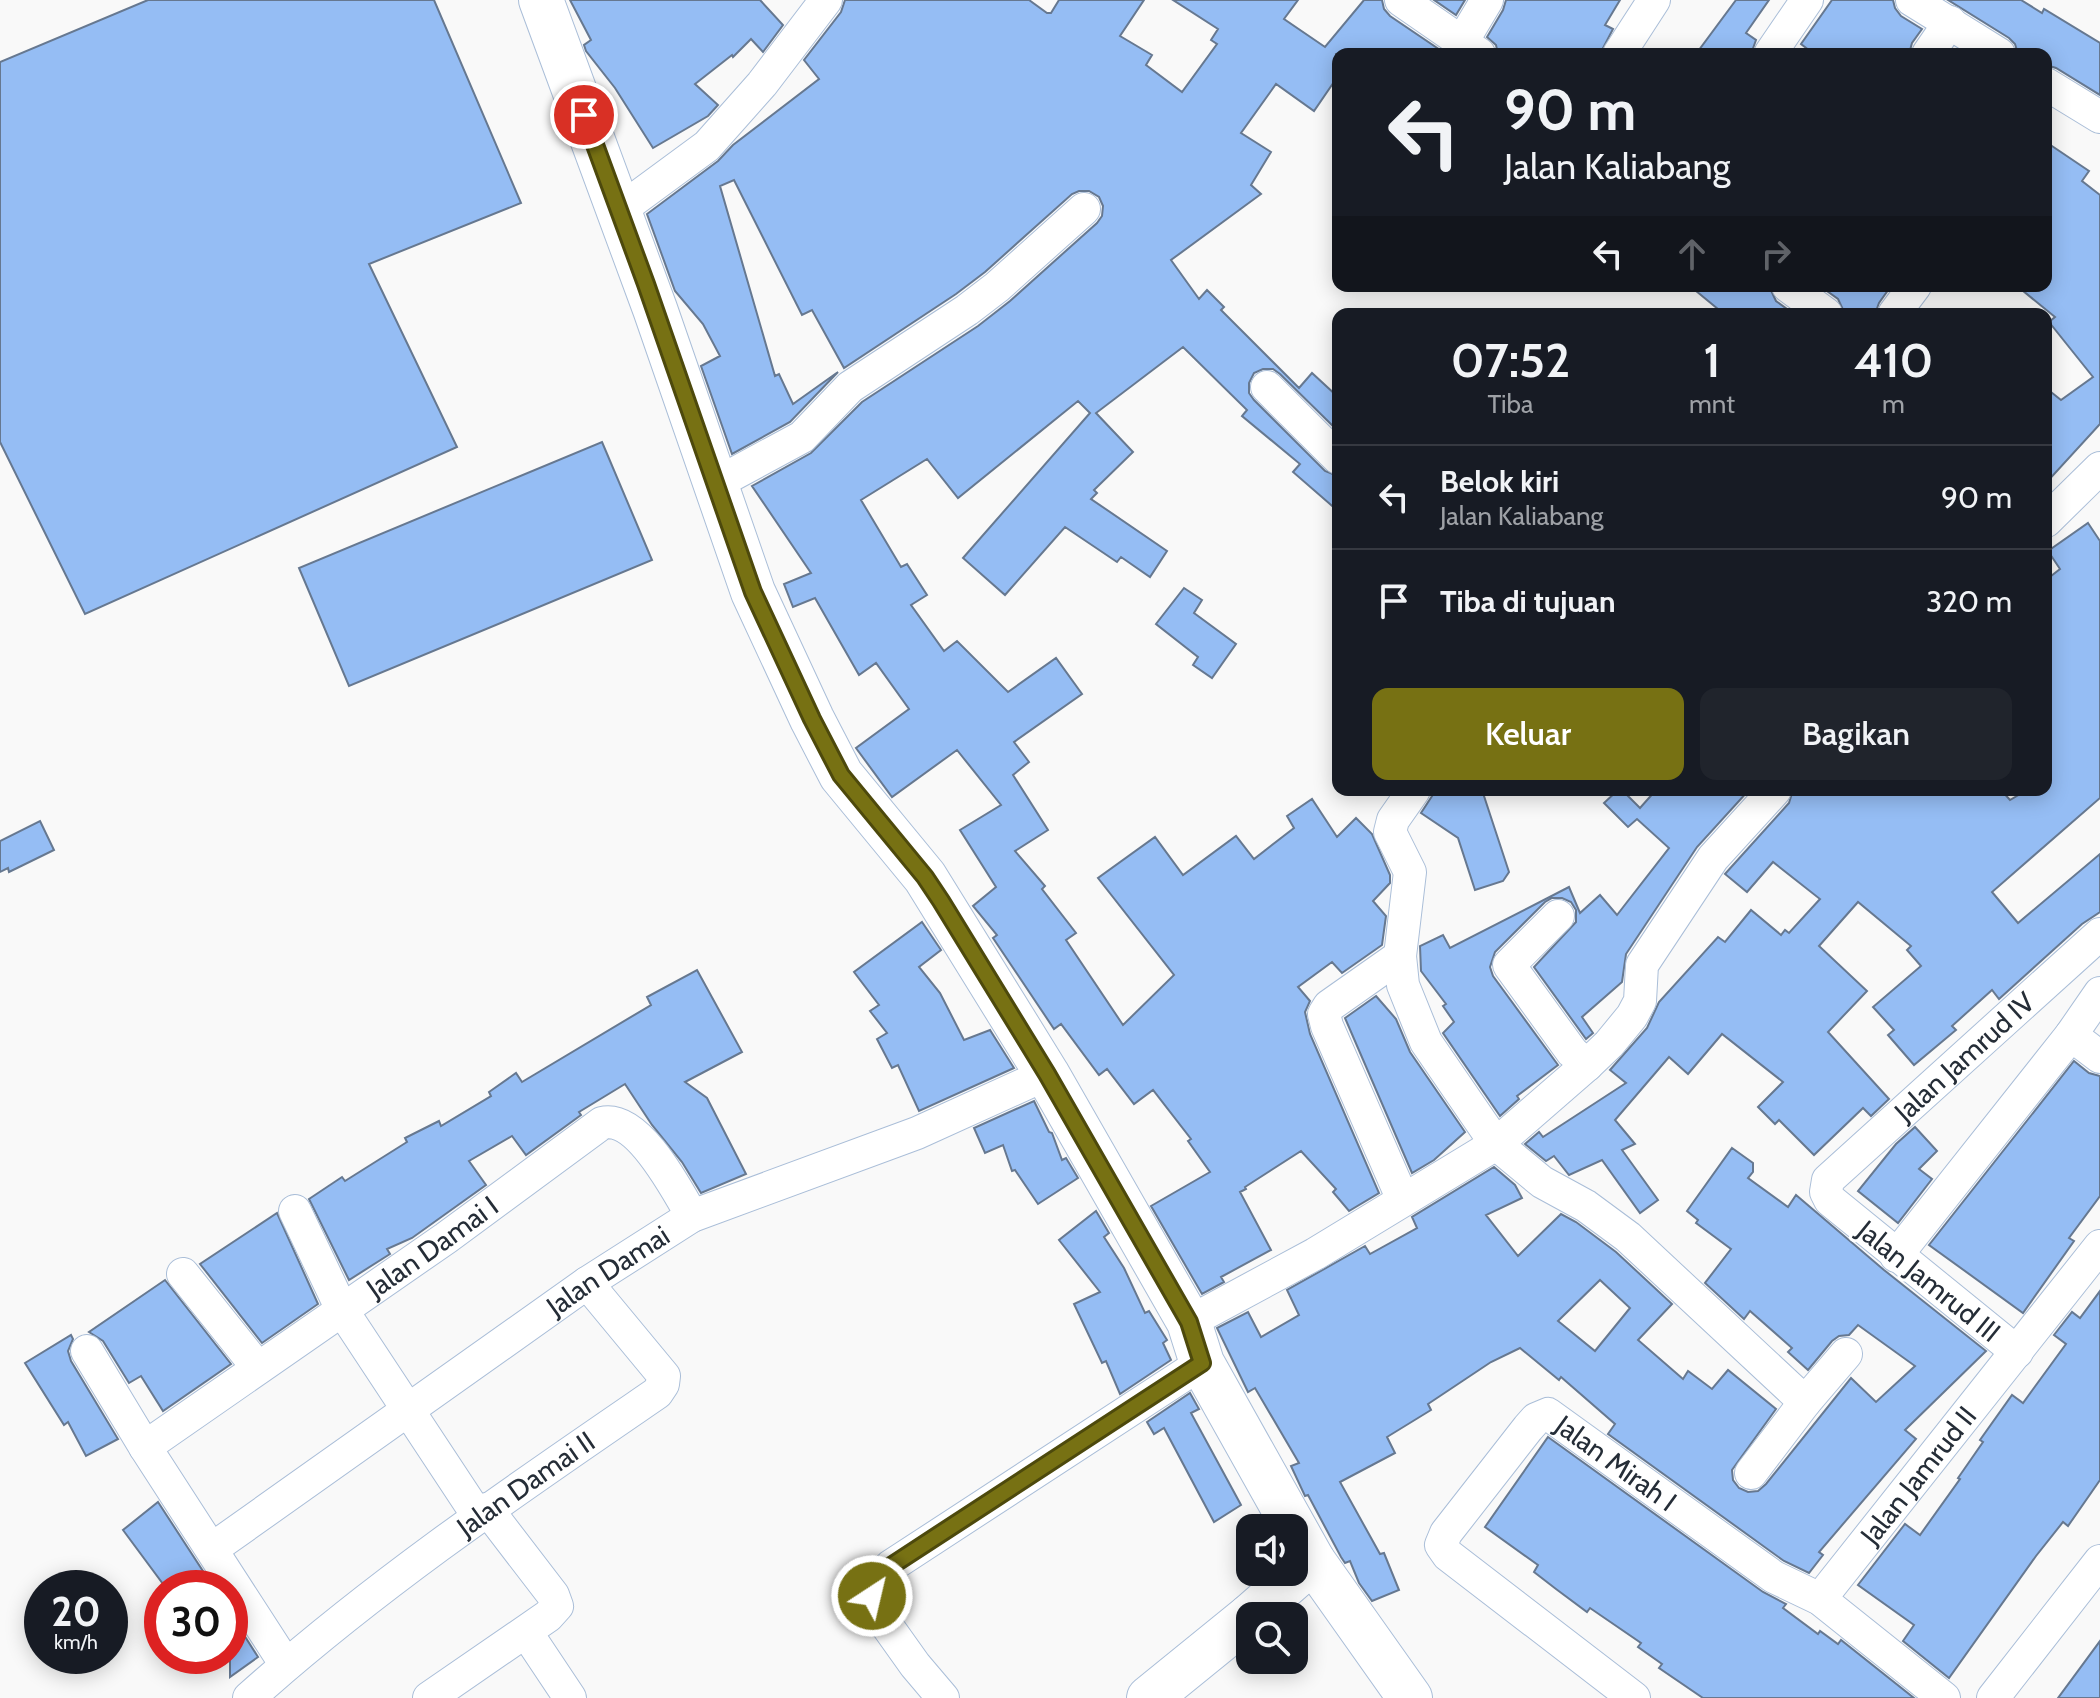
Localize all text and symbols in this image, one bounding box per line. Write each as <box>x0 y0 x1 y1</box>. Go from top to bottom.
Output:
text: 90 m <box>1504 76 1636 144</box>
icon: left <box>1372 80 1476 184</box>
pin <box>550 81 618 149</box>
icon: arrive <box>562 93 606 137</box>
text: Jalan Kaliabang <box>1504 144 1730 188</box>
icon: left <box>1586 232 1630 276</box>
icon: ahead <box>1670 232 1714 276</box>
icon: right <box>1754 232 1798 276</box>
text: 07:52 <box>1451 331 1570 389</box>
text: 1 <box>1703 331 1720 389</box>
text: 410 <box>1854 331 1933 389</box>
text: Tiba <box>1487 388 1534 420</box>
text: mnt <box>1689 388 1735 420</box>
text: m <box>1882 388 1905 420</box>
text: Belok kiri <box>1440 463 1559 500</box>
icon: left <box>1372 475 1416 519</box>
text: 90 m <box>1941 479 2012 516</box>
text: Jalan Kaliabang <box>1440 500 1604 532</box>
icon: arrive <box>1372 579 1416 623</box>
text: Tiba di tujuan <box>1440 583 1616 620</box>
text: 320 m <box>1926 583 2012 620</box>
button: Keluar <box>1372 688 1684 780</box>
button: Bagikan <box>1700 688 2012 780</box>
street label: Jalan Jamrud IV <box>1887 985 2041 1129</box>
street label: Jalan Damai I <box>359 1189 505 1306</box>
street label: Jalan Jamrud III <box>1850 1212 2007 1349</box>
street label: Jalan Damai <box>539 1218 676 1324</box>
street label: Jalan Jamrud II <box>1852 1399 1983 1552</box>
street label: Jalan Mirah I <box>1548 1407 1683 1518</box>
street label: Jalan Damai II <box>449 1424 601 1545</box>
map controls <box>1236 1514 1308 1674</box>
button: sound <box>1236 1514 1308 1586</box>
position arrow <box>830 1554 914 1638</box>
speed limit sign: 30 <box>144 1570 248 1674</box>
text: 20 <box>51 1587 101 1636</box>
button: search <box>1236 1602 1308 1674</box>
text: km/h <box>54 1630 98 1654</box>

